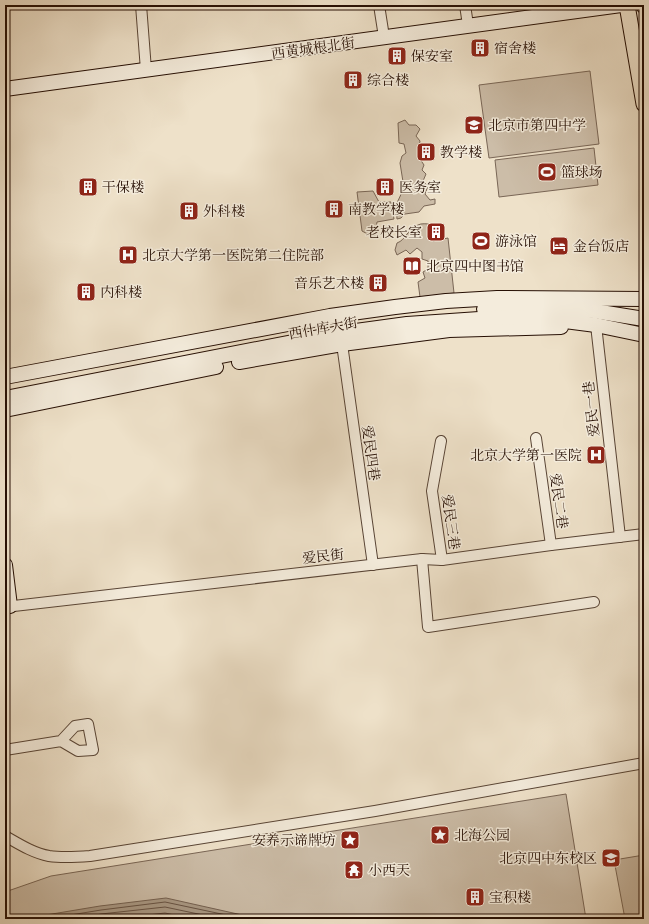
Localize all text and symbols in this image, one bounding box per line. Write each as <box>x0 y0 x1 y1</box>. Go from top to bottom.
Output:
street label: 西黄城根北街 <box>270 34 356 66</box>
building icon: 宿舍楼 <box>469 37 491 59</box>
place label: 宿舍楼 <box>494 40 536 60</box>
building icon: 保安室 <box>386 45 408 67</box>
place label: 保安室 <box>411 48 453 68</box>
building icon: 综合楼 <box>342 69 364 91</box>
place label: 综合楼 <box>367 72 409 92</box>
school or university icon: 北京市第四中学 <box>463 114 485 136</box>
place label: 北京市第四中学 <box>488 117 586 137</box>
building icon: 教学楼 <box>415 141 437 163</box>
place label: 教学楼 <box>440 144 482 164</box>
sports icon: 篮球场 <box>536 161 558 183</box>
place label: 篮球场 <box>561 164 603 184</box>
building icon: 干保楼 <box>77 176 99 198</box>
building icon: 医务室 <box>374 176 396 198</box>
place label: 干保楼 <box>102 179 144 199</box>
place label: 医务室 <box>399 179 441 199</box>
building icon: 南教学楼 <box>323 198 345 220</box>
building icon: 外科楼 <box>178 200 200 222</box>
place label: 南教学楼 <box>348 201 404 221</box>
place label: 外科楼 <box>203 203 245 223</box>
building icon: 老校长室 <box>425 221 447 243</box>
place label: 老校长室 <box>366 224 422 244</box>
sports icon: 游泳馆 <box>470 230 492 252</box>
place label: 游泳馆 <box>495 233 537 253</box>
hotel icon: 金台饭店 <box>548 235 570 257</box>
place label: 金台饭店 <box>573 238 629 258</box>
hospital icon: 北京大学第一医院第二住院部 <box>117 244 139 266</box>
place label: 北京大学第一医院第二住院部 <box>142 247 324 267</box>
library icon: 北京四中图书馆 <box>401 255 423 277</box>
place label: 北京四中图书馆 <box>426 258 524 278</box>
building icon: 音乐艺术楼 <box>367 272 389 294</box>
place label: 音乐艺术楼 <box>294 275 364 295</box>
building icon: 内科楼 <box>75 281 97 303</box>
place label: 内科楼 <box>100 284 142 304</box>
street label: 西什库大街 <box>287 314 360 346</box>
street label: 爱民一巷 <box>580 380 606 438</box>
street label: 爱民四巷 <box>355 424 383 482</box>
hospital icon: 北京大学第一医院 <box>585 444 607 466</box>
place label: 北京大学第一医院 <box>470 447 582 467</box>
street label: 爱民二巷 <box>543 472 571 530</box>
street label: 爱民三巷 <box>435 493 463 551</box>
street label: 爱民街 <box>301 546 345 570</box>
place icon: 北海公园 <box>429 824 451 846</box>
place label: 北海公园 <box>454 827 510 847</box>
place icon: 安养示谛牌坊 <box>339 829 361 851</box>
place label: 安养示谛牌坊 <box>252 832 336 852</box>
school or university icon: 北京四中东校区 <box>600 847 622 869</box>
place label: 北京四中东校区 <box>499 850 597 870</box>
temple icon: 小西天 <box>343 859 365 881</box>
place label: 小西天 <box>368 862 410 882</box>
building icon: 宝积楼 <box>464 886 486 908</box>
place label: 宝积楼 <box>489 889 531 909</box>

